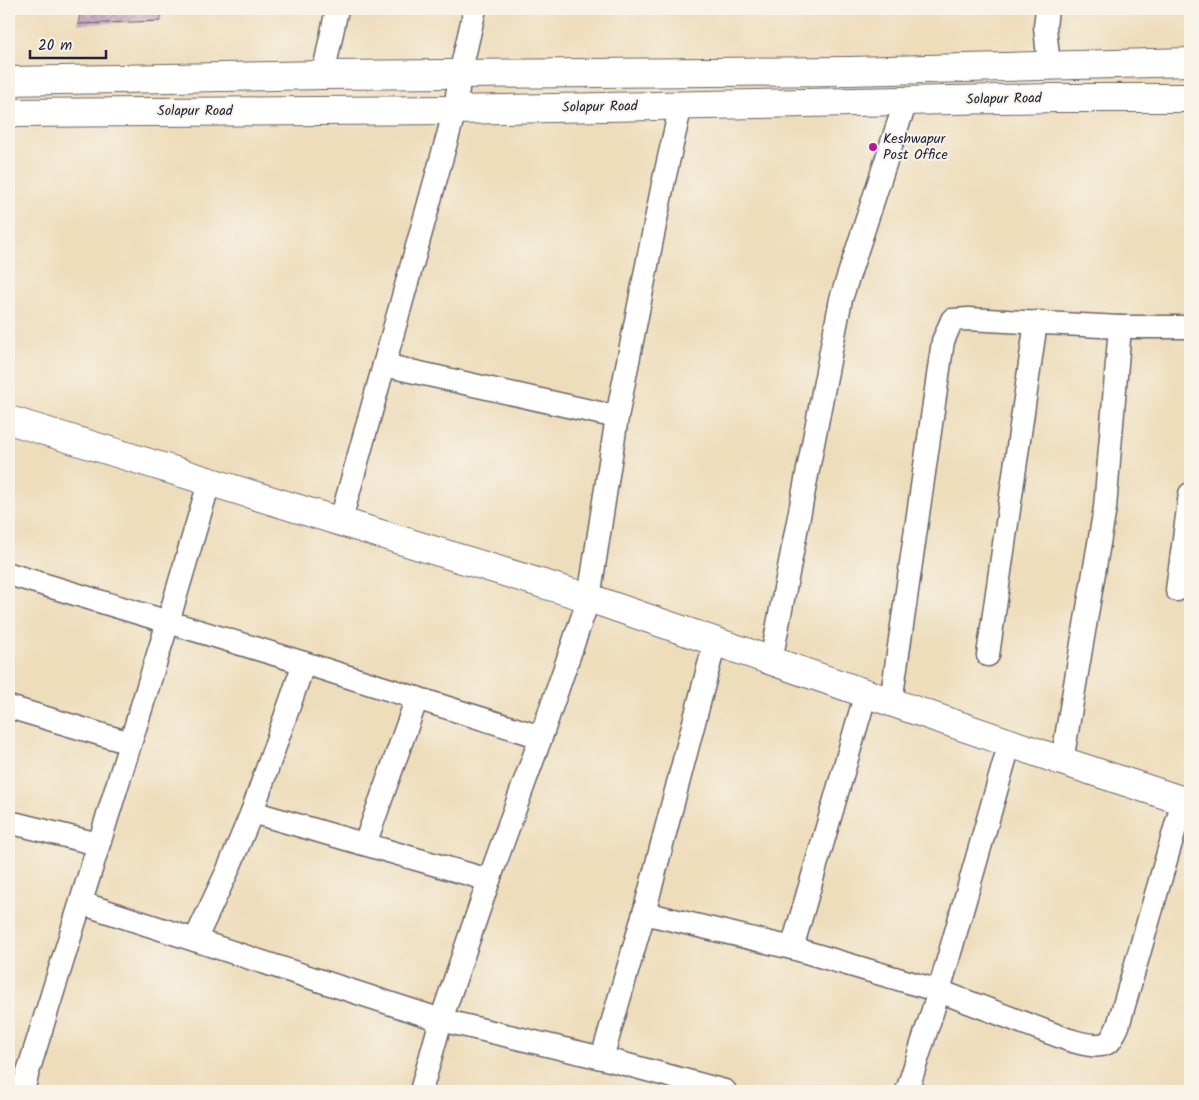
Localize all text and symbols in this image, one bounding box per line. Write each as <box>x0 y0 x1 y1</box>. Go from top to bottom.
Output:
scale bar <box>30 28 106 60</box>
text: 20 m <box>38 34 72 58</box>
street label: Solapur Road <box>966 87 1043 111</box>
street label: Solapur Road <box>562 95 639 119</box>
street label: Solapur Road <box>157 100 234 122</box>
place label: Keshwapur Post Office <box>883 128 948 166</box>
marker: Keshwapur Post Office <box>867 141 879 153</box>

